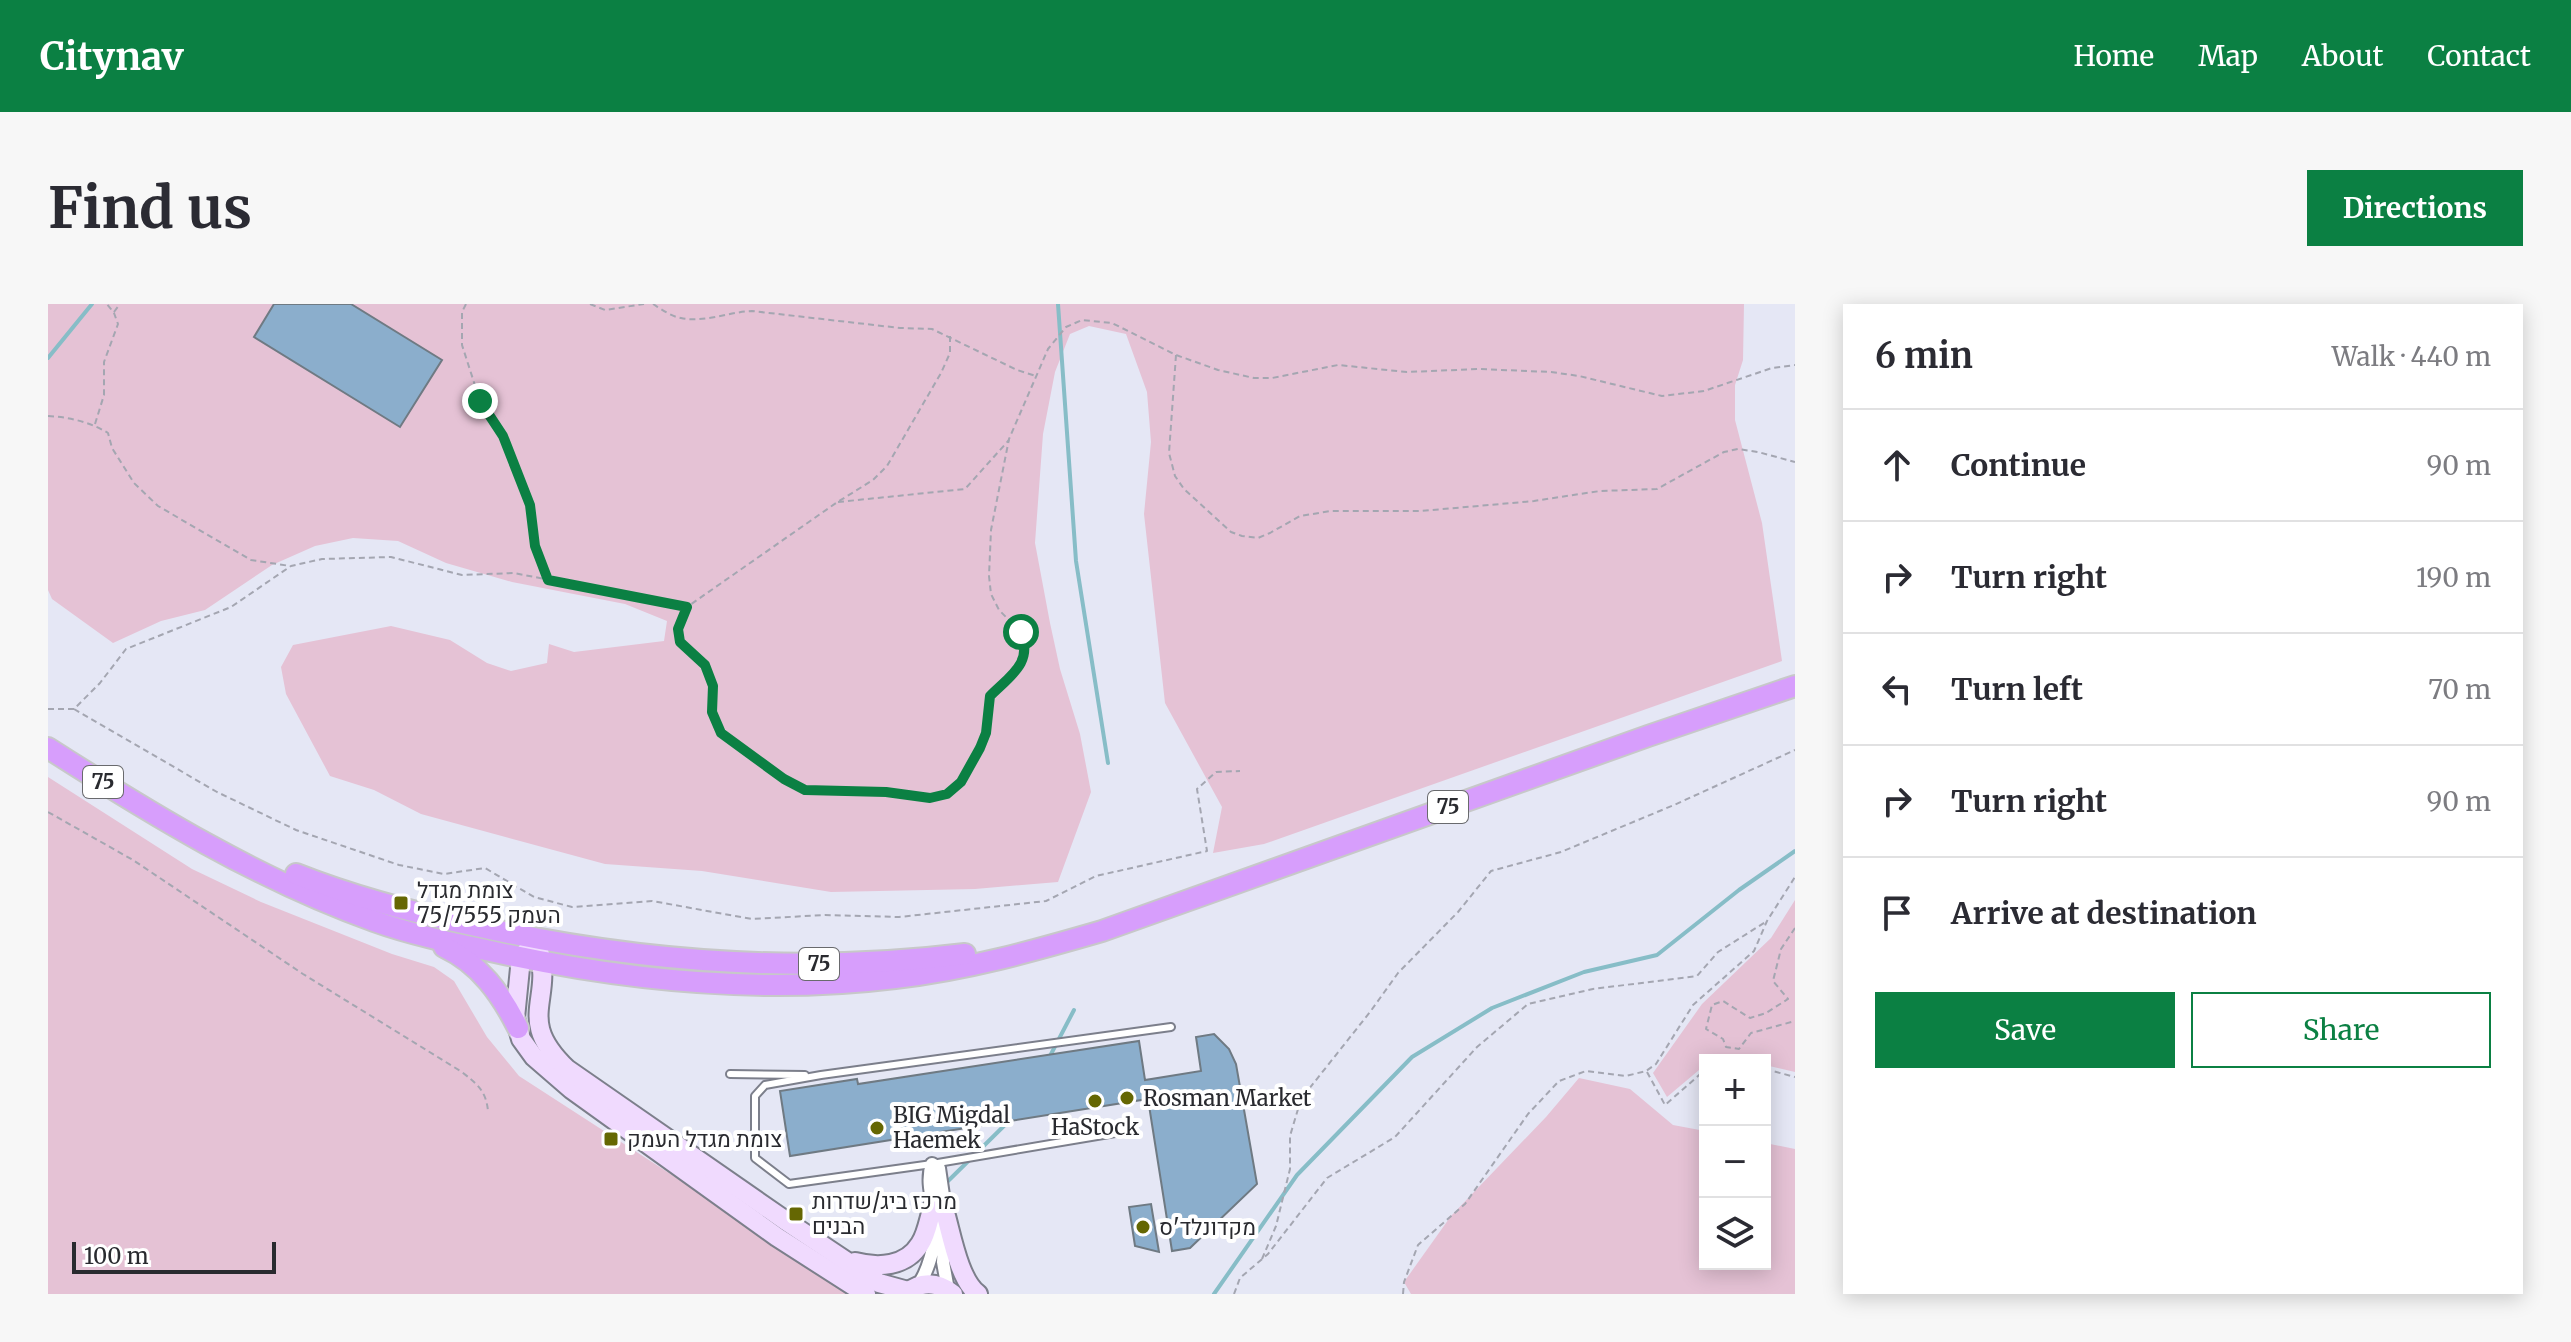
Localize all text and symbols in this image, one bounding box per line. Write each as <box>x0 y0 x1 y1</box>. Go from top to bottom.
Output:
text: Citynav <box>40 33 184 80</box>
text: Home <box>2073 38 2154 74</box>
text: Map <box>2198 38 2258 74</box>
text: About <box>2302 38 2383 74</box>
text: Contact <box>2427 38 2531 74</box>
button: Directions <box>2307 170 2523 246</box>
text: Find us <box>48 173 252 243</box>
text: 6 min <box>1875 335 1973 377</box>
text: Walk · 440 m <box>2332 340 2491 373</box>
route end <box>462 383 498 419</box>
icon: ahead <box>1875 443 1919 487</box>
text: Continue <box>1951 446 2086 484</box>
text: 90 m <box>2427 449 2491 482</box>
icon: right <box>1875 555 1919 599</box>
text: Turn right <box>1951 558 2107 596</box>
text: 190 m <box>2416 561 2491 594</box>
route start <box>1003 614 1039 650</box>
icon: left <box>1875 667 1919 711</box>
text: Turn left <box>1951 670 2083 708</box>
text: 70 m <box>2428 673 2491 706</box>
road number: 75 <box>83 766 123 798</box>
icon: right <box>1875 779 1919 823</box>
text: Turn right <box>1951 782 2107 820</box>
text: 90 m <box>2427 785 2491 818</box>
road number: 75 <box>1428 791 1468 823</box>
place label: צומת מגדל העמק 75/7555 <box>417 876 561 929</box>
icon: arrive <box>1875 891 1919 935</box>
marker: צומת מגדל העמק 75/7555 <box>392 894 410 912</box>
text: Arrive at destination <box>1951 894 2257 932</box>
road number: 75 <box>799 948 839 980</box>
button: Save <box>1875 992 2175 1068</box>
button: Share <box>2191 992 2491 1068</box>
map controls <box>1699 1054 1771 1270</box>
button: + <box>1699 1054 1771 1126</box>
place label: Rosman Market <box>1143 1084 1312 1112</box>
marker: Rosman Market <box>1118 1089 1136 1107</box>
marker: HaStock <box>1086 1092 1104 1110</box>
place label: BIG Migdal Haemek <box>893 1101 1010 1154</box>
place label: HaStock <box>1051 1113 1139 1141</box>
marker: BIG Migdal Haemek <box>868 1119 886 1137</box>
place label: צומת מגדל העמק <box>627 1125 782 1153</box>
button: − <box>1699 1126 1771 1198</box>
marker: צומת מגדל העמק <box>602 1130 620 1148</box>
place label: מרכז ביג/שדרות הבנים <box>812 1187 957 1240</box>
button: layers <box>1699 1198 1771 1270</box>
marker: מרכז ביג/שדרות הבנים <box>787 1205 805 1223</box>
place label: מקדונלד'ס <box>1159 1213 1256 1241</box>
marker: מקדונלד'ס <box>1134 1218 1152 1236</box>
scale bar <box>72 1238 276 1274</box>
text: 100 m <box>84 1242 149 1270</box>

